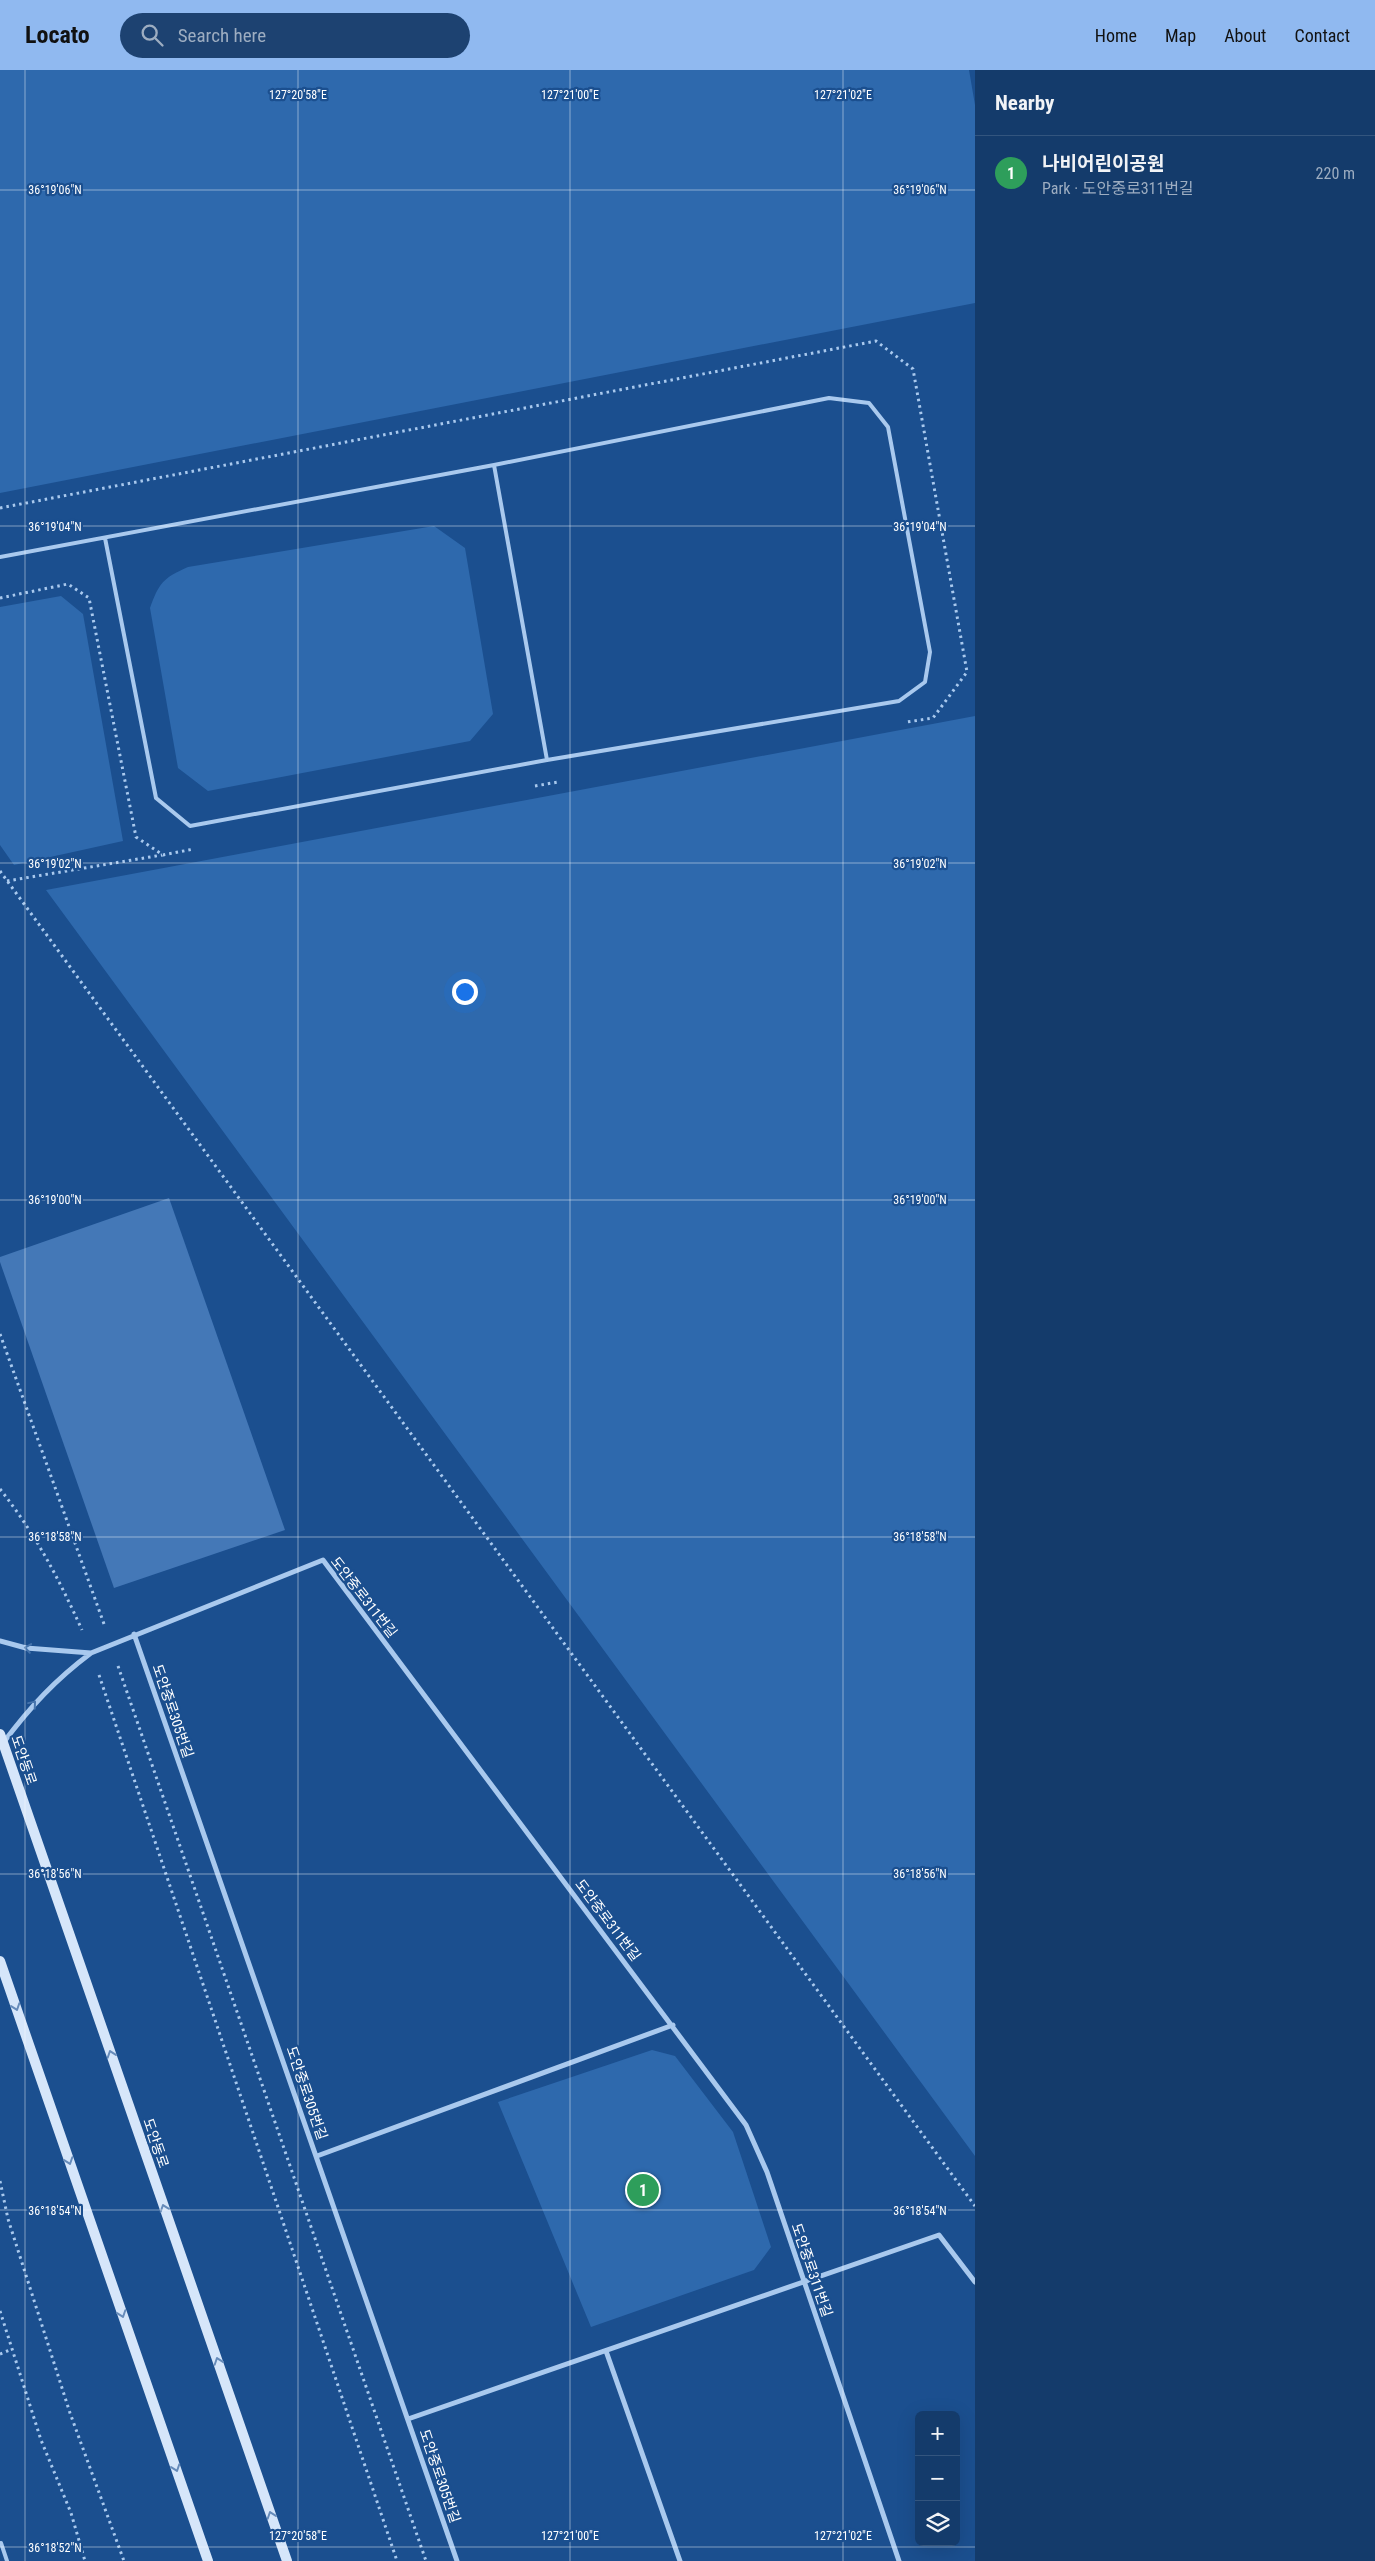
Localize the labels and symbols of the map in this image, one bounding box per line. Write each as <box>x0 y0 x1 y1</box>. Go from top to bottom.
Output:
text: 127°20'58"E <box>269 88 327 102</box>
text: 127°21'00"E <box>541 88 599 102</box>
text: 127°21'02"E <box>814 88 872 102</box>
text: 36°19'06"N <box>28 183 82 197</box>
text: 36°19'06"N <box>893 183 947 197</box>
text: 36°19'04"N <box>28 520 82 534</box>
text: 36°19'04"N <box>893 520 947 534</box>
text: 36°19'02"N <box>28 857 82 871</box>
text: 36°19'02"N <box>893 857 947 871</box>
your location <box>452 979 478 1005</box>
text: 36°19'00"N <box>28 1193 82 1207</box>
text: 36°19'00"N <box>893 1193 947 1207</box>
text: 36°18'58"N <box>28 1530 82 1544</box>
text: 36°18'58"N <box>893 1530 947 1544</box>
street label: 도안중로311번길 <box>328 1553 400 1641</box>
one-way arrow <box>24 1643 32 1653</box>
street label: 도안중로305번길 <box>149 1662 197 1760</box>
one-way arrow <box>27 1701 36 1710</box>
street label: 도안동로 <box>8 1733 40 1787</box>
text: 36°18'56"N <box>28 1867 82 1881</box>
text: 36°18'56"N <box>893 1867 947 1881</box>
street label: 도안중로311번길 <box>572 1876 644 1964</box>
one-way arrow <box>10 2002 20 2011</box>
street label: 도안중로305번길 <box>283 2044 331 2142</box>
one-way arrow <box>107 2051 117 2059</box>
street label: 도안동로 <box>140 2116 172 2170</box>
one-way arrow <box>63 2156 73 2164</box>
pin: 1 <box>627 2171 659 2209</box>
text: 36°18'54"N <box>28 2204 82 2218</box>
one-way arrow <box>160 2204 170 2213</box>
text: 36°18'54"N <box>893 2204 947 2218</box>
street label: 도안중로311번길 <box>788 2221 836 2319</box>
one-way arrow <box>117 2309 127 2318</box>
one-way arrow <box>214 2358 224 2366</box>
street label: 도안중로305번길 <box>416 2427 464 2525</box>
one-way arrow <box>170 2463 180 2471</box>
one-way arrow <box>267 2511 277 2520</box>
text: 127°20'58"E <box>269 2529 327 2543</box>
text: 127°21'00"E <box>541 2529 599 2543</box>
text: 127°21'02"E <box>814 2529 872 2543</box>
text: 36°18'52"N <box>28 2541 82 2555</box>

